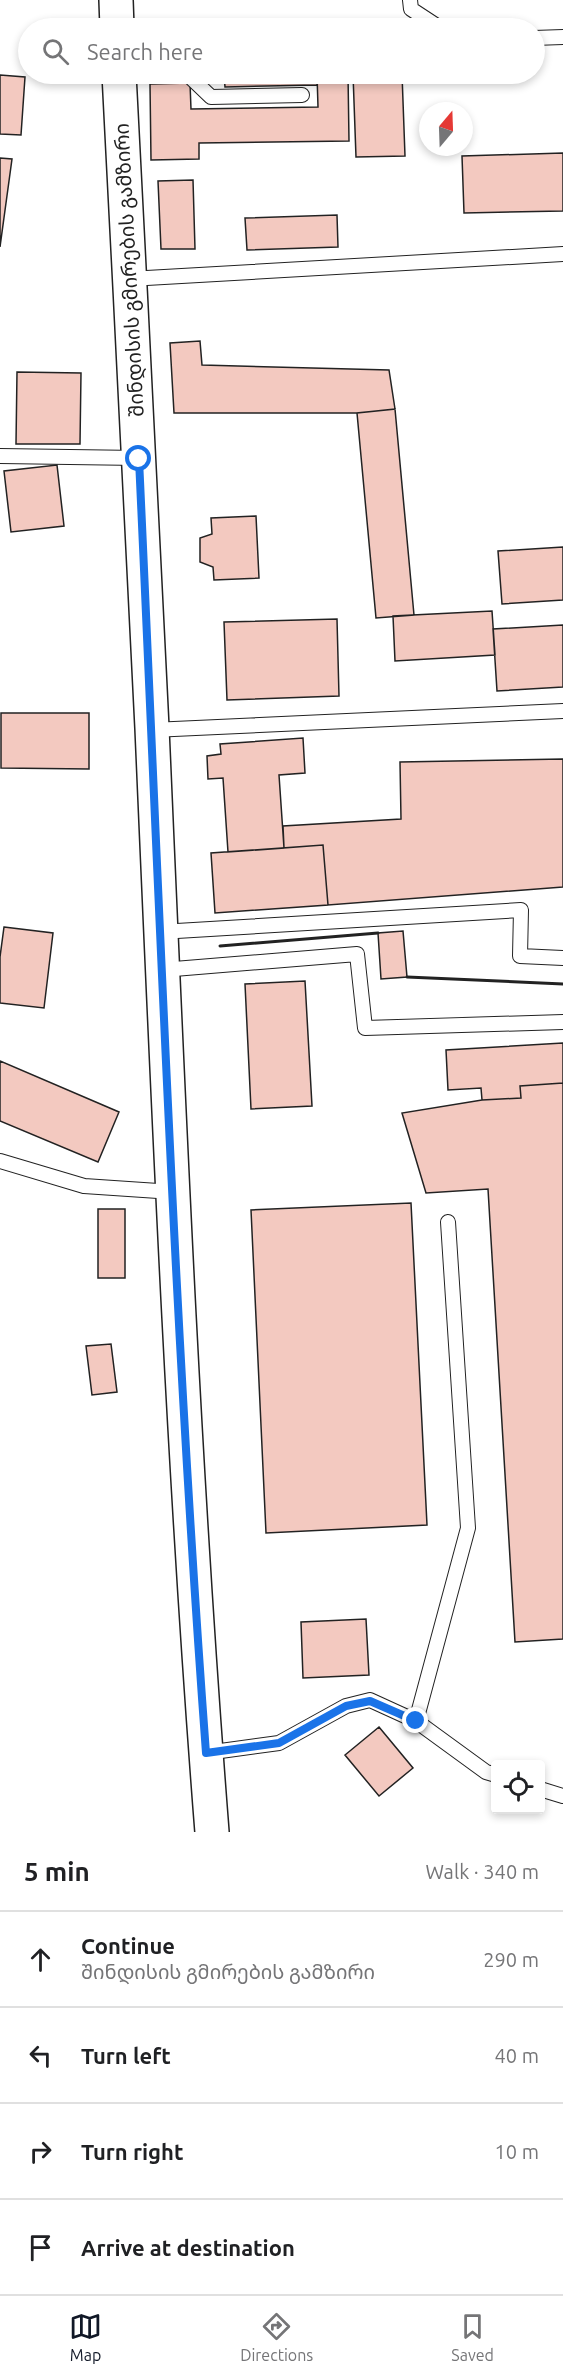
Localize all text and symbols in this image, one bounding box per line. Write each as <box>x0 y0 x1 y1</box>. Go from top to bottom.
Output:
search box <box>18 18 545 84</box>
icon: search <box>39 35 72 68</box>
text: Search here <box>87 39 203 64</box>
north arrow <box>419 102 473 156</box>
street label: შინდისის გმირების გამზირი <box>109 123 150 417</box>
route start <box>125 445 151 471</box>
route end <box>402 1707 428 1733</box>
map controls <box>491 1760 545 1814</box>
button: locate <box>491 1760 545 1814</box>
text: 5 min <box>24 1857 90 1886</box>
text: Walk · 340 m <box>426 1860 539 1883</box>
text: Continue <box>81 1933 175 1958</box>
icon: ahead <box>24 1943 57 1976</box>
text: 290 m <box>483 1948 539 1971</box>
text: შინდისის გმირების გამზირი <box>81 1960 375 1983</box>
icon: left <box>24 2039 57 2072</box>
text: Turn left <box>81 2043 171 2068</box>
text: 40 m <box>495 2044 539 2067</box>
icon: right <box>24 2135 57 2168</box>
text: Turn right <box>81 2139 183 2164</box>
text: 10 m <box>495 2140 539 2163</box>
icon: arrive <box>24 2231 57 2264</box>
text: Arrive at destination <box>81 2235 295 2260</box>
tab: Map <box>69 2310 102 2364</box>
tab: Directions <box>240 2310 313 2364</box>
tab: Saved <box>451 2310 494 2364</box>

